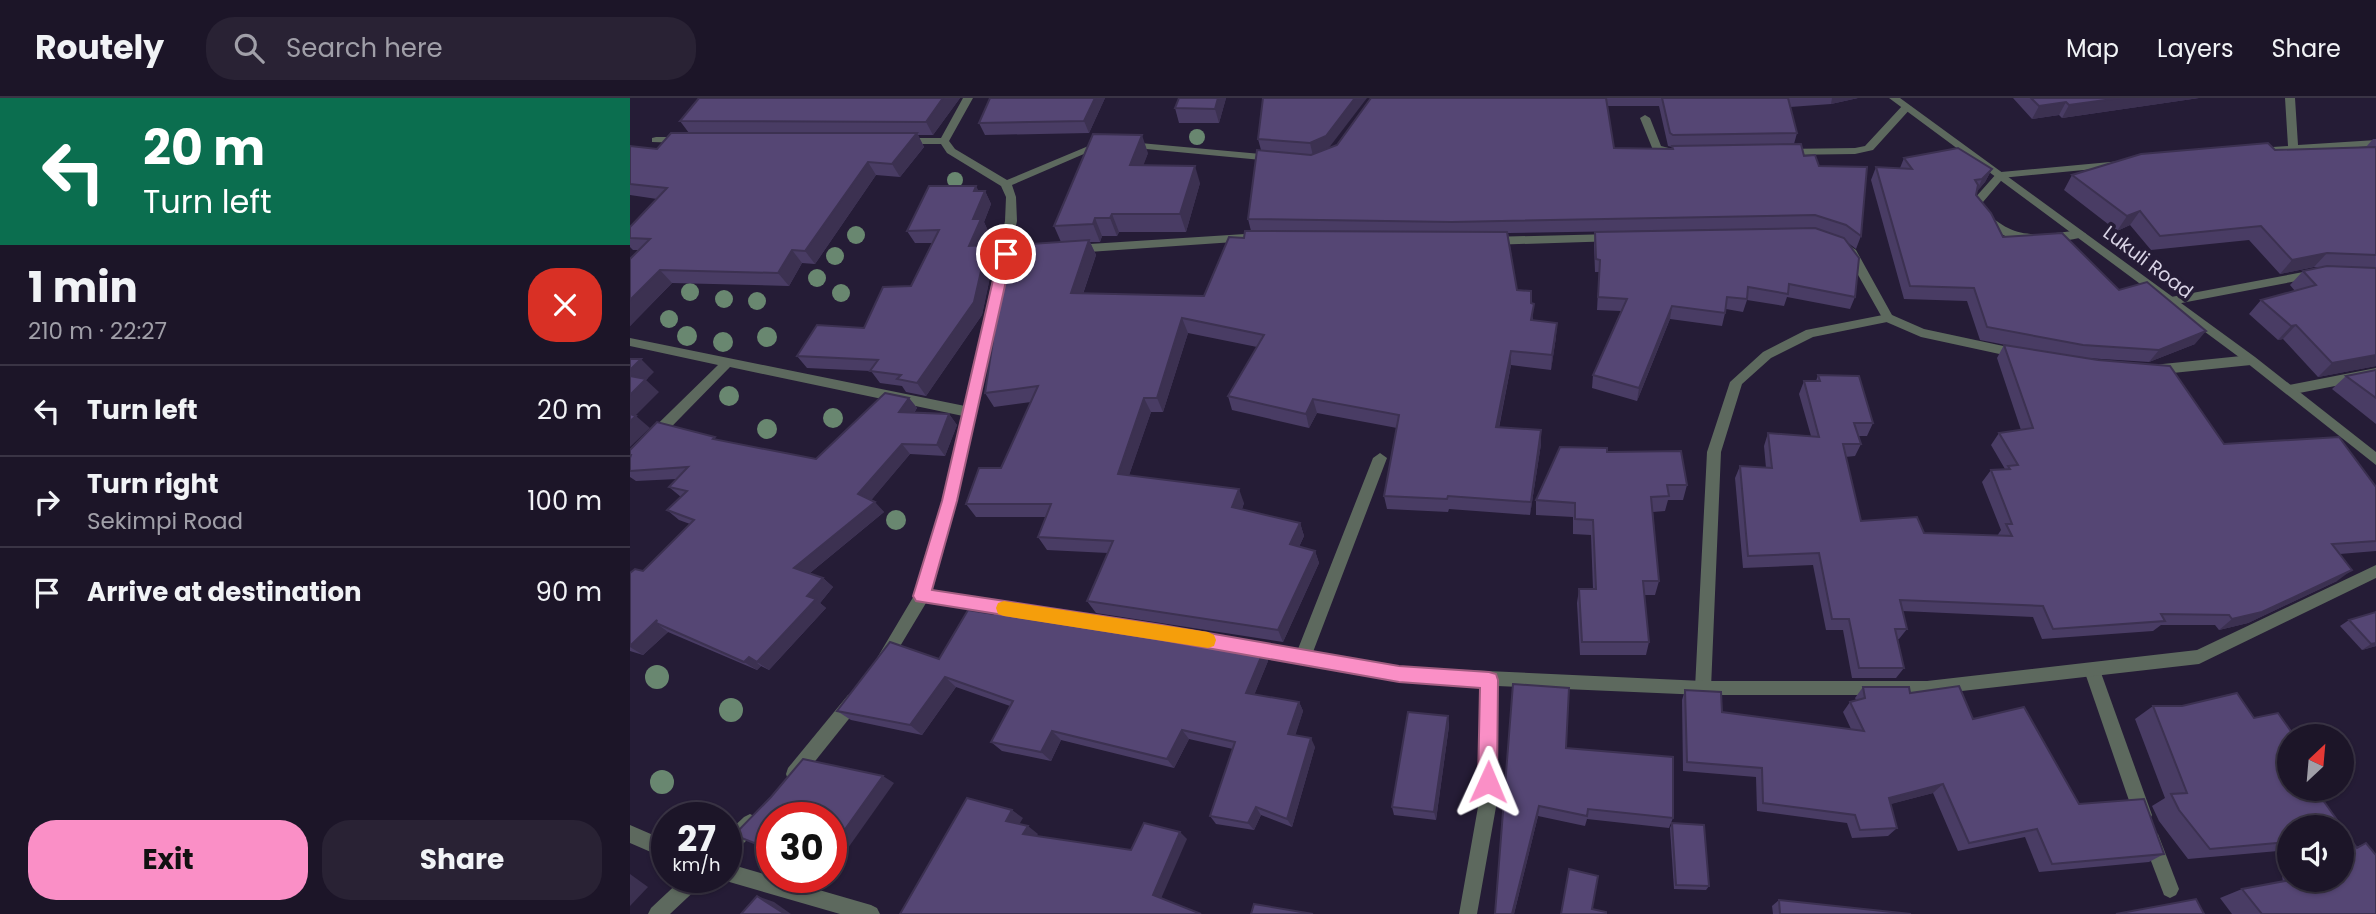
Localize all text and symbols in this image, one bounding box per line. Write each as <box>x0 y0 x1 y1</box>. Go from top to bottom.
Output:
search box <box>206 17 696 80</box>
text: Routely <box>35 24 164 71</box>
icon: search <box>230 29 268 67</box>
text: Search here <box>286 30 443 66</box>
text: Map <box>2066 32 2119 65</box>
text: Layers <box>2157 32 2233 65</box>
text: Share <box>2271 32 2341 65</box>
text: 20 m <box>143 114 265 182</box>
icon: left <box>28 126 119 217</box>
text: Turn left <box>143 179 272 224</box>
street label: Lukuli Road <box>2097 219 2199 305</box>
pin <box>976 224 1036 284</box>
icon: arrive <box>987 235 1025 273</box>
text: 1 min <box>28 258 138 317</box>
button: close <box>528 268 602 342</box>
text: 210 m · 22:27 <box>28 315 167 347</box>
icon: left <box>28 392 66 430</box>
text: Turn left <box>87 392 198 428</box>
text: 20 m <box>537 392 602 428</box>
text: Turn right <box>87 466 219 502</box>
icon: right <box>28 483 66 521</box>
text: 100 m <box>527 483 602 519</box>
text: Sekimpi Road <box>87 505 243 537</box>
icon: arrive <box>28 574 66 612</box>
text: Arrive at destination <box>87 574 362 610</box>
text: 90 m <box>536 574 602 610</box>
north arrow <box>2277 724 2354 802</box>
map controls <box>2277 724 2354 892</box>
position arrow <box>1451 745 1525 819</box>
speed limit sign: 30 <box>756 802 847 893</box>
text: 27 <box>677 814 716 863</box>
button: sound <box>2277 815 2354 892</box>
button: Exit <box>28 820 308 900</box>
button: Share <box>322 820 602 900</box>
text: km/h <box>673 852 720 877</box>

